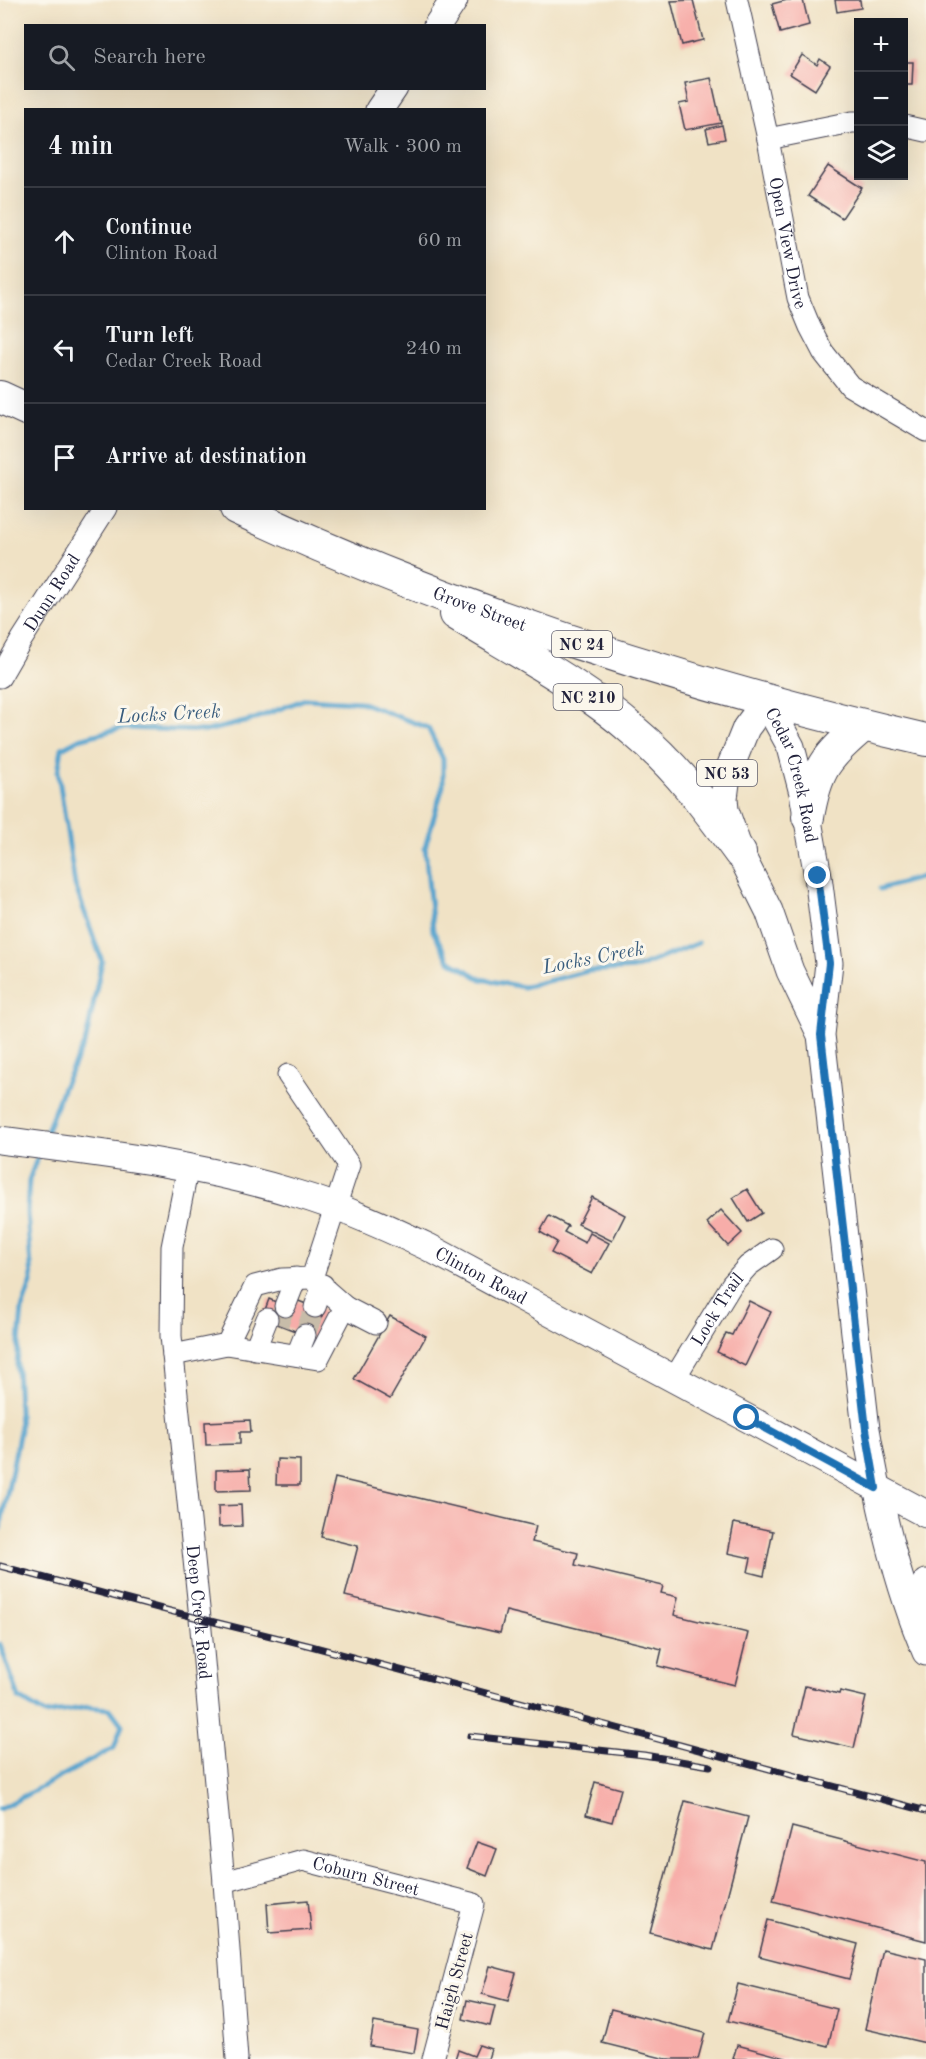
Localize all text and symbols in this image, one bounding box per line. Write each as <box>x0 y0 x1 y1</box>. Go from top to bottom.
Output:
map controls <box>854 18 908 180</box>
button: + <box>854 18 908 72</box>
search box <box>24 24 486 90</box>
icon: search <box>45 41 78 74</box>
text: Search here <box>93 46 206 68</box>
button: − <box>854 72 908 126</box>
button: layers <box>854 126 908 180</box>
text: 4 min <box>48 134 113 160</box>
text: Walk · 300 m <box>343 137 462 157</box>
street label: Open View Drive <box>765 176 809 312</box>
text: Continue <box>105 217 192 239</box>
icon: ahead <box>48 225 81 258</box>
text: 60 m <box>417 231 462 251</box>
text: Clinton Road <box>105 244 218 264</box>
text: Turn left <box>105 325 194 347</box>
icon: left <box>48 333 81 366</box>
text: 240 m <box>406 339 462 359</box>
text: Cedar Creek Road <box>105 352 262 372</box>
icon: arrive <box>48 441 81 474</box>
text: Arrive at destination <box>105 446 307 468</box>
street label: Dunn Road <box>21 551 84 635</box>
street label: Grove Street <box>430 584 529 635</box>
road number: NC 24 <box>552 631 612 657</box>
road number: NC 210 <box>554 684 622 710</box>
water label: Locks Creek <box>116 702 221 728</box>
street label: Cedar Creek Road <box>761 705 820 844</box>
road number: NC 53 <box>697 760 757 786</box>
route end <box>804 862 830 888</box>
water label: Locks Creek <box>540 939 646 979</box>
street label: Clinton Road <box>432 1244 530 1308</box>
street label: Lock Trail <box>688 1270 747 1349</box>
route start <box>733 1404 759 1430</box>
street label: Deep Creek Road <box>182 1544 214 1680</box>
street label: Coburn Street <box>310 1855 421 1900</box>
street label: Haigh Street <box>433 1931 477 2032</box>

